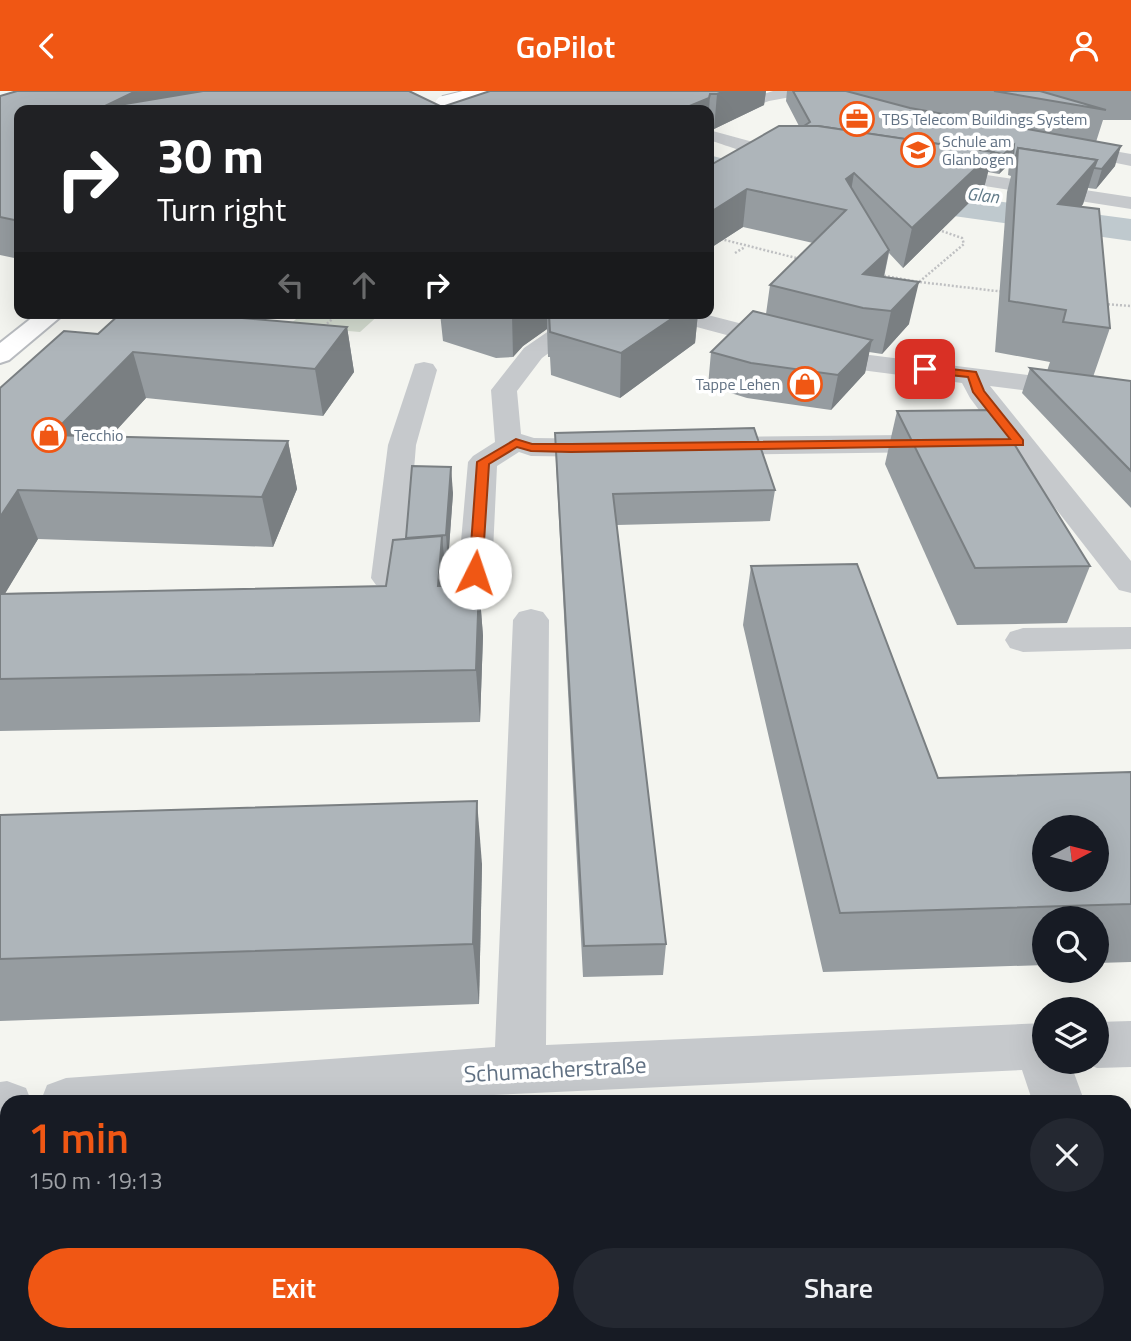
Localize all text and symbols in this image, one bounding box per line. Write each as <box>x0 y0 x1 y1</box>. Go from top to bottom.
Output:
text: GoPilot <box>516 22 615 70</box>
icon: back <box>28 27 66 65</box>
icon: person <box>1065 27 1103 65</box>
office icon: TBS Telecom Buildings System <box>838 100 876 138</box>
place label: TBS Telecom Buildings System <box>882 107 1087 131</box>
text: 30 m <box>157 117 264 192</box>
place label: Schule am Glanbogen <box>942 129 1014 171</box>
school or university icon: Schule am Glanbogen <box>899 131 937 169</box>
icon: right <box>42 133 133 224</box>
water label: Glan <box>965 180 1002 210</box>
text: Turn right <box>157 185 286 233</box>
icon: left <box>272 266 310 304</box>
icon: ahead <box>345 266 383 304</box>
icon: right <box>418 266 456 304</box>
pin <box>895 339 955 399</box>
icon: arrive <box>906 350 944 388</box>
shop icon: Tappe Lehen <box>786 365 824 403</box>
place label: Tappe Lehen <box>696 372 780 396</box>
shop icon: Tecchio <box>30 416 68 454</box>
place label: Tecchio <box>74 423 123 447</box>
position arrow <box>438 536 512 610</box>
north arrow <box>1032 815 1110 893</box>
map controls <box>1032 815 1109 1074</box>
button: search <box>1032 906 1109 983</box>
button: layers <box>1032 997 1109 1074</box>
street label: Schumacherstraße <box>463 1047 647 1091</box>
text: 1 min <box>28 1105 129 1169</box>
button: close <box>1030 1118 1104 1192</box>
text: 150 m · 19:13 <box>28 1163 163 1198</box>
button: Exit <box>28 1248 559 1328</box>
button: Share <box>573 1248 1104 1328</box>

